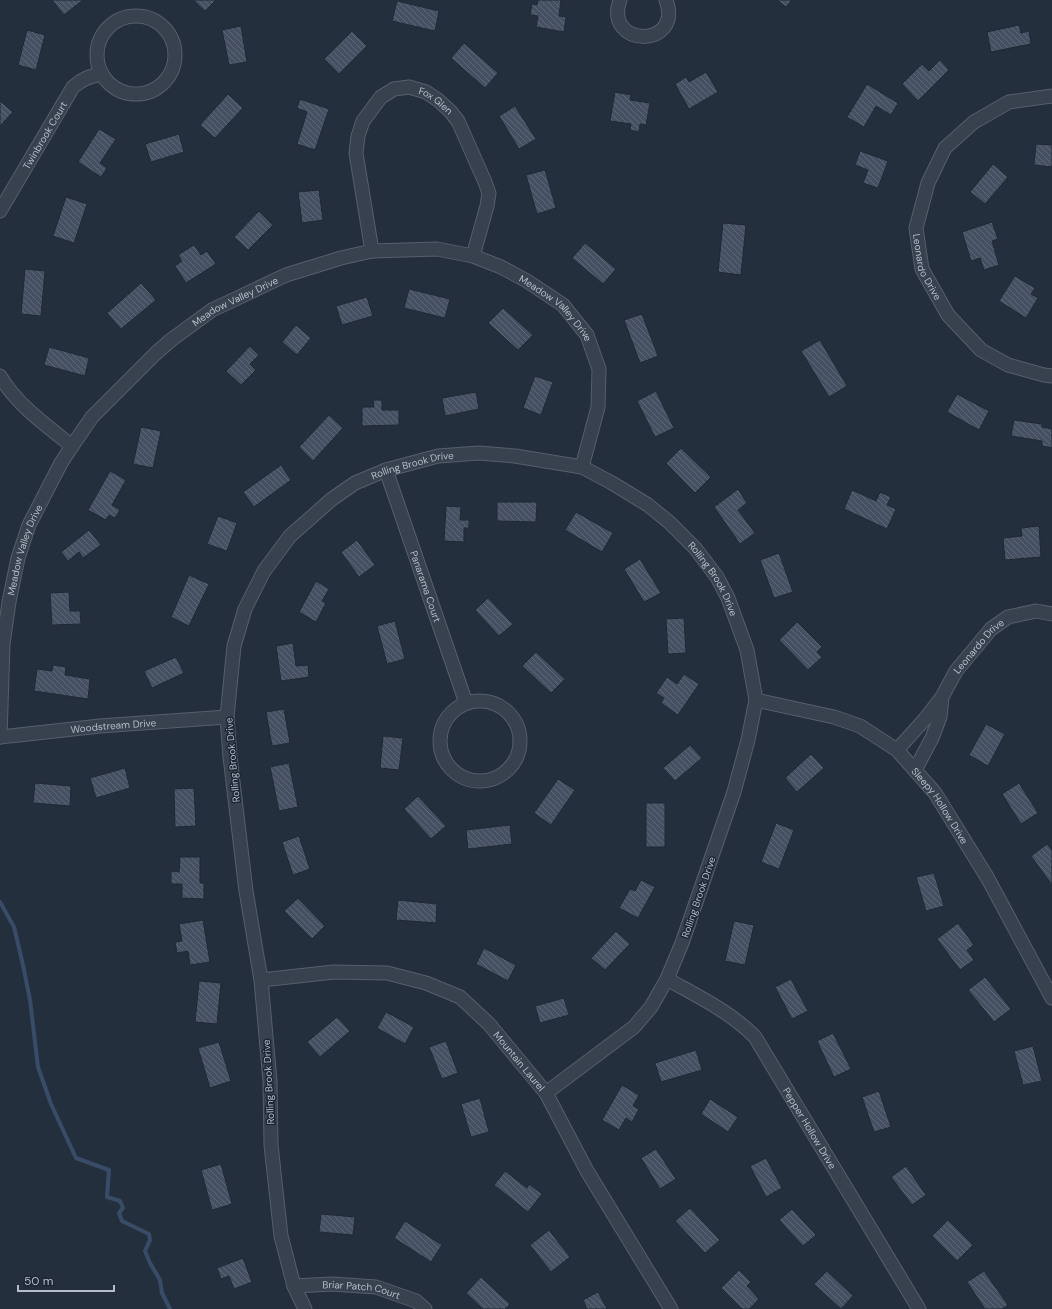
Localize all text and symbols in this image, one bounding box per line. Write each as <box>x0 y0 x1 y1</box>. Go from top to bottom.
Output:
street label: Fox Glen <box>417 84 456 118</box>
street label: Twinbrook Court <box>20 99 70 172</box>
street label: Leonardo Drive <box>910 233 944 303</box>
street label: Meadow Valley Drive <box>517 272 595 343</box>
street label: Meadow Valley Drive <box>190 274 280 329</box>
street label: Rolling Brook Drive <box>369 449 455 483</box>
street label: Meadow Valley Drive <box>4 502 46 597</box>
street label: Rolling Brook Drive <box>685 539 740 618</box>
street label: Panarama Court <box>407 549 444 624</box>
street label: Leonardo Drive <box>951 616 1007 676</box>
street label: Woodstream Drive <box>70 716 157 736</box>
street label: Rolling Brook Drive <box>222 717 243 803</box>
street label: Sleepy Hollow Drive <box>909 765 971 847</box>
street label: Rolling Brook Drive <box>678 854 719 940</box>
street label: Mountain Laurel <box>491 1029 548 1094</box>
street label: Rolling Brook Drive <box>260 1039 277 1125</box>
street label: Pepper Hollow Drive <box>780 1085 839 1172</box>
scale bar <box>18 1267 114 1293</box>
text: 50 m <box>24 1273 53 1289</box>
street label: Briar Patch Court <box>322 1278 402 1302</box>

